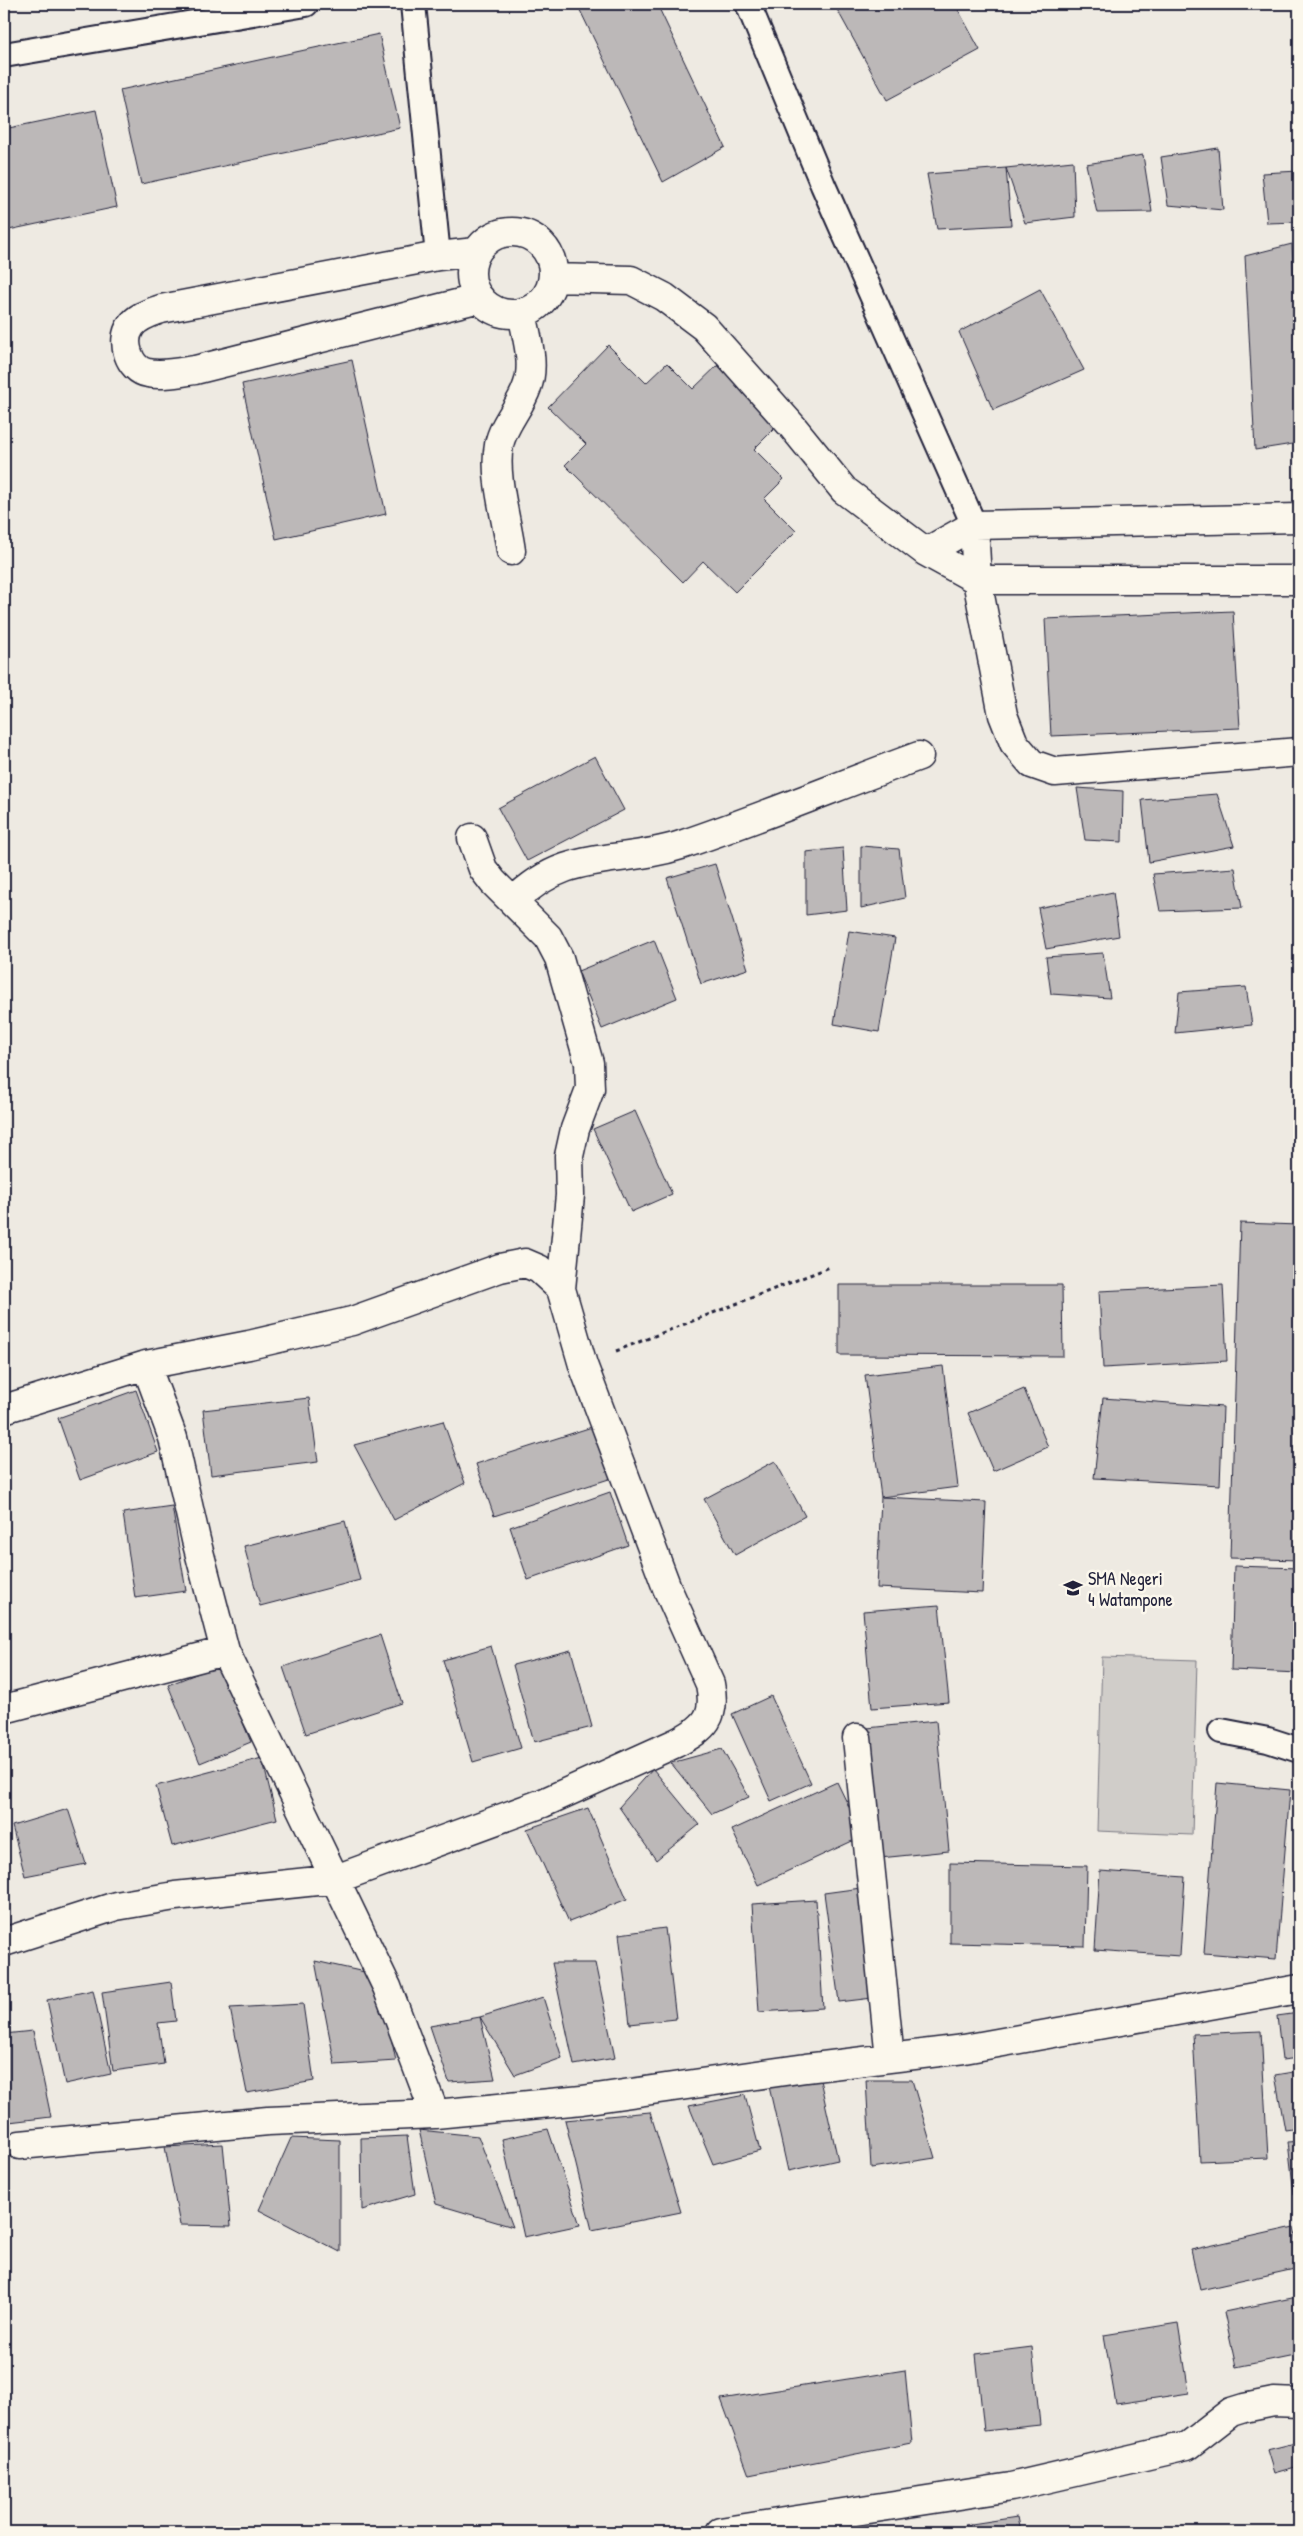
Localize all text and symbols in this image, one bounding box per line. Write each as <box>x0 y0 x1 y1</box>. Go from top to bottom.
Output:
place label: SMA Negeri 4 Watampone <box>1088 1566 1173 1612</box>
school or university icon: SMA Negeri 4 Watampone <box>1062 1577 1084 1599</box>

